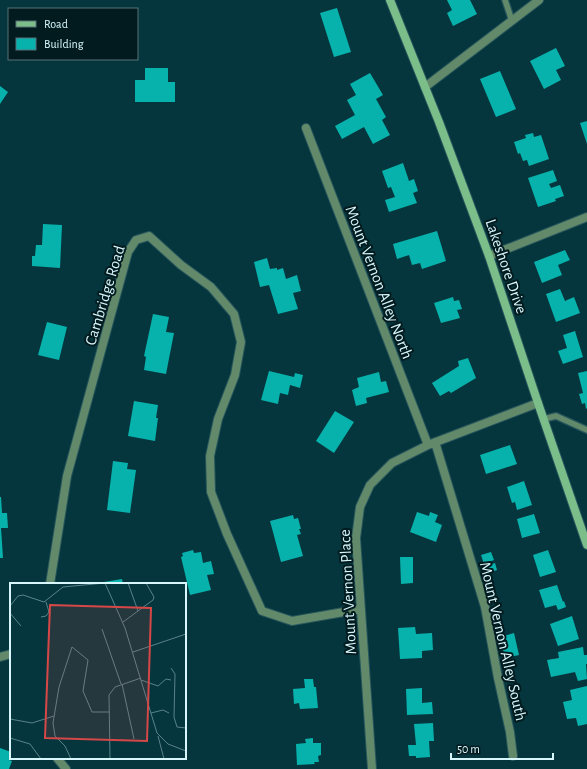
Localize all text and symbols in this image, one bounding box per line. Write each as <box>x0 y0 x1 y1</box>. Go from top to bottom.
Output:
legend <box>8 8 138 60</box>
text: Road <box>44 18 68 30</box>
text: Building <box>44 38 84 50</box>
street label: Mount Vernon Alley North <box>341 204 416 362</box>
street label: Lakeshore Drive <box>482 217 530 316</box>
street label: Cambridge Road <box>82 244 128 347</box>
street label: Mount Vernon Place <box>337 529 359 655</box>
street label: Mount Vernon Alley South <box>476 560 529 722</box>
inset map <box>10 583 186 759</box>
scale bar <box>451 735 553 761</box>
text: 50 m <box>457 743 480 755</box>

